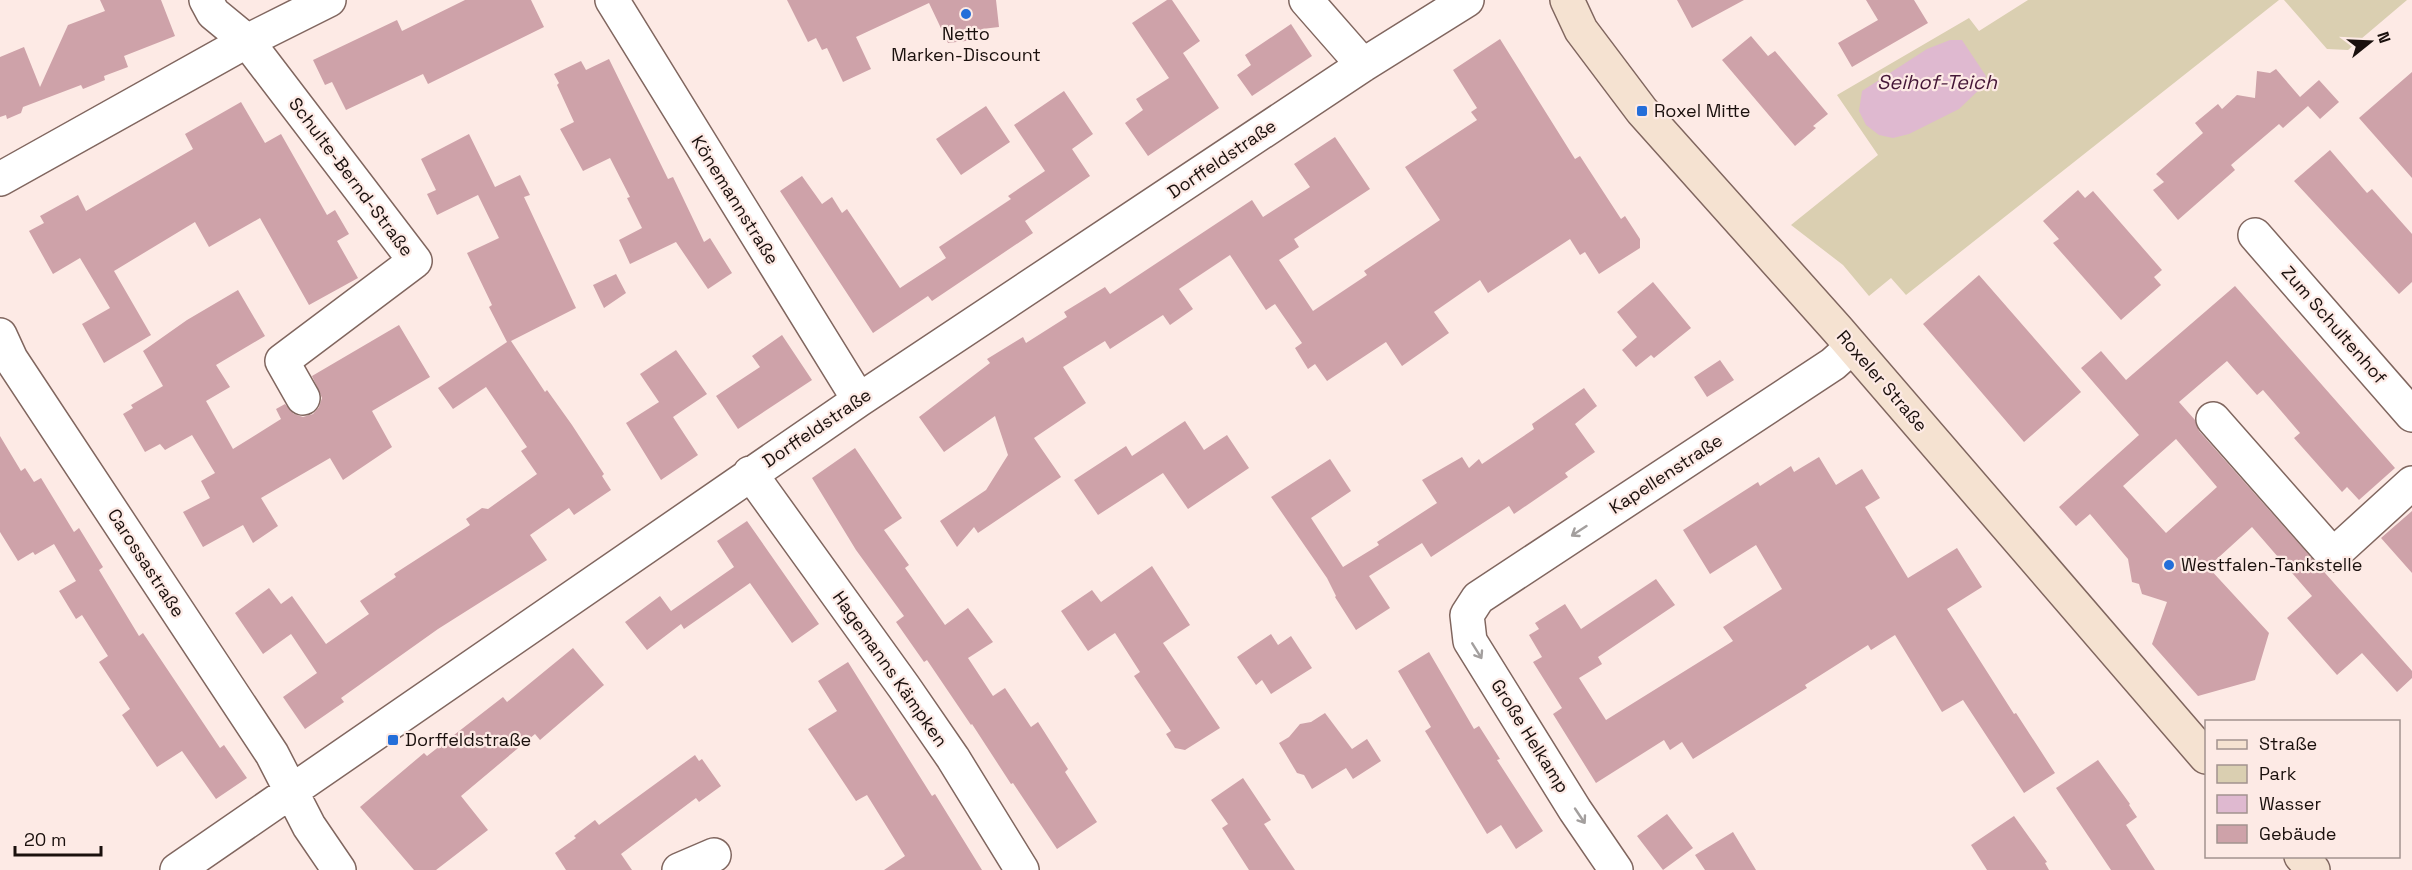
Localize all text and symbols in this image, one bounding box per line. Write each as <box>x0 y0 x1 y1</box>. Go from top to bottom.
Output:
marker: Netto Marken-Discount <box>959 7 973 21</box>
north arrow <box>2340 12 2400 72</box>
place label: Netto Marken-Discount <box>891 22 1041 66</box>
text: N <box>2372 29 2395 46</box>
water label: Seihof-Teich <box>1877 69 1998 95</box>
street label: Schulte-Bernd-Straße <box>284 93 419 261</box>
place label: Roxel Mitte <box>1654 99 1750 122</box>
marker: Roxel Mitte <box>1635 104 1649 118</box>
street label: Dorffeldstraße <box>1163 114 1280 203</box>
street label: Könemannstraße <box>687 131 784 268</box>
street label: Zum Schultenhof <box>2277 261 2392 388</box>
street label: Roxeler Straße <box>1832 325 1933 436</box>
street label: Dorffeldstraße <box>758 383 875 472</box>
street label: Kapellenstraße <box>1605 428 1727 519</box>
street label: Carossastraße <box>103 504 190 621</box>
one-way arrow <box>1571 525 1588 538</box>
place label: Westfalen-Tankstelle <box>2181 553 2362 576</box>
marker: Westfalen-Tankstelle <box>2162 558 2176 572</box>
street label: Hagemanns Kämpken <box>828 586 953 751</box>
one-way arrow <box>1471 642 1483 659</box>
street label: Große Helkamp <box>1486 675 1575 797</box>
legend <box>2205 720 2400 858</box>
place label: Dorffeldstraße <box>405 728 531 751</box>
text: Straße <box>2259 732 2317 755</box>
marker: Dorffeldstraße <box>386 733 400 747</box>
text: Park <box>2259 762 2297 785</box>
text: Wasser <box>2259 792 2321 815</box>
one-way arrow <box>1574 808 1586 824</box>
scale bar <box>15 819 100 857</box>
text: Gebäude <box>2259 822 2337 845</box>
text: 20 m <box>24 828 67 851</box>

